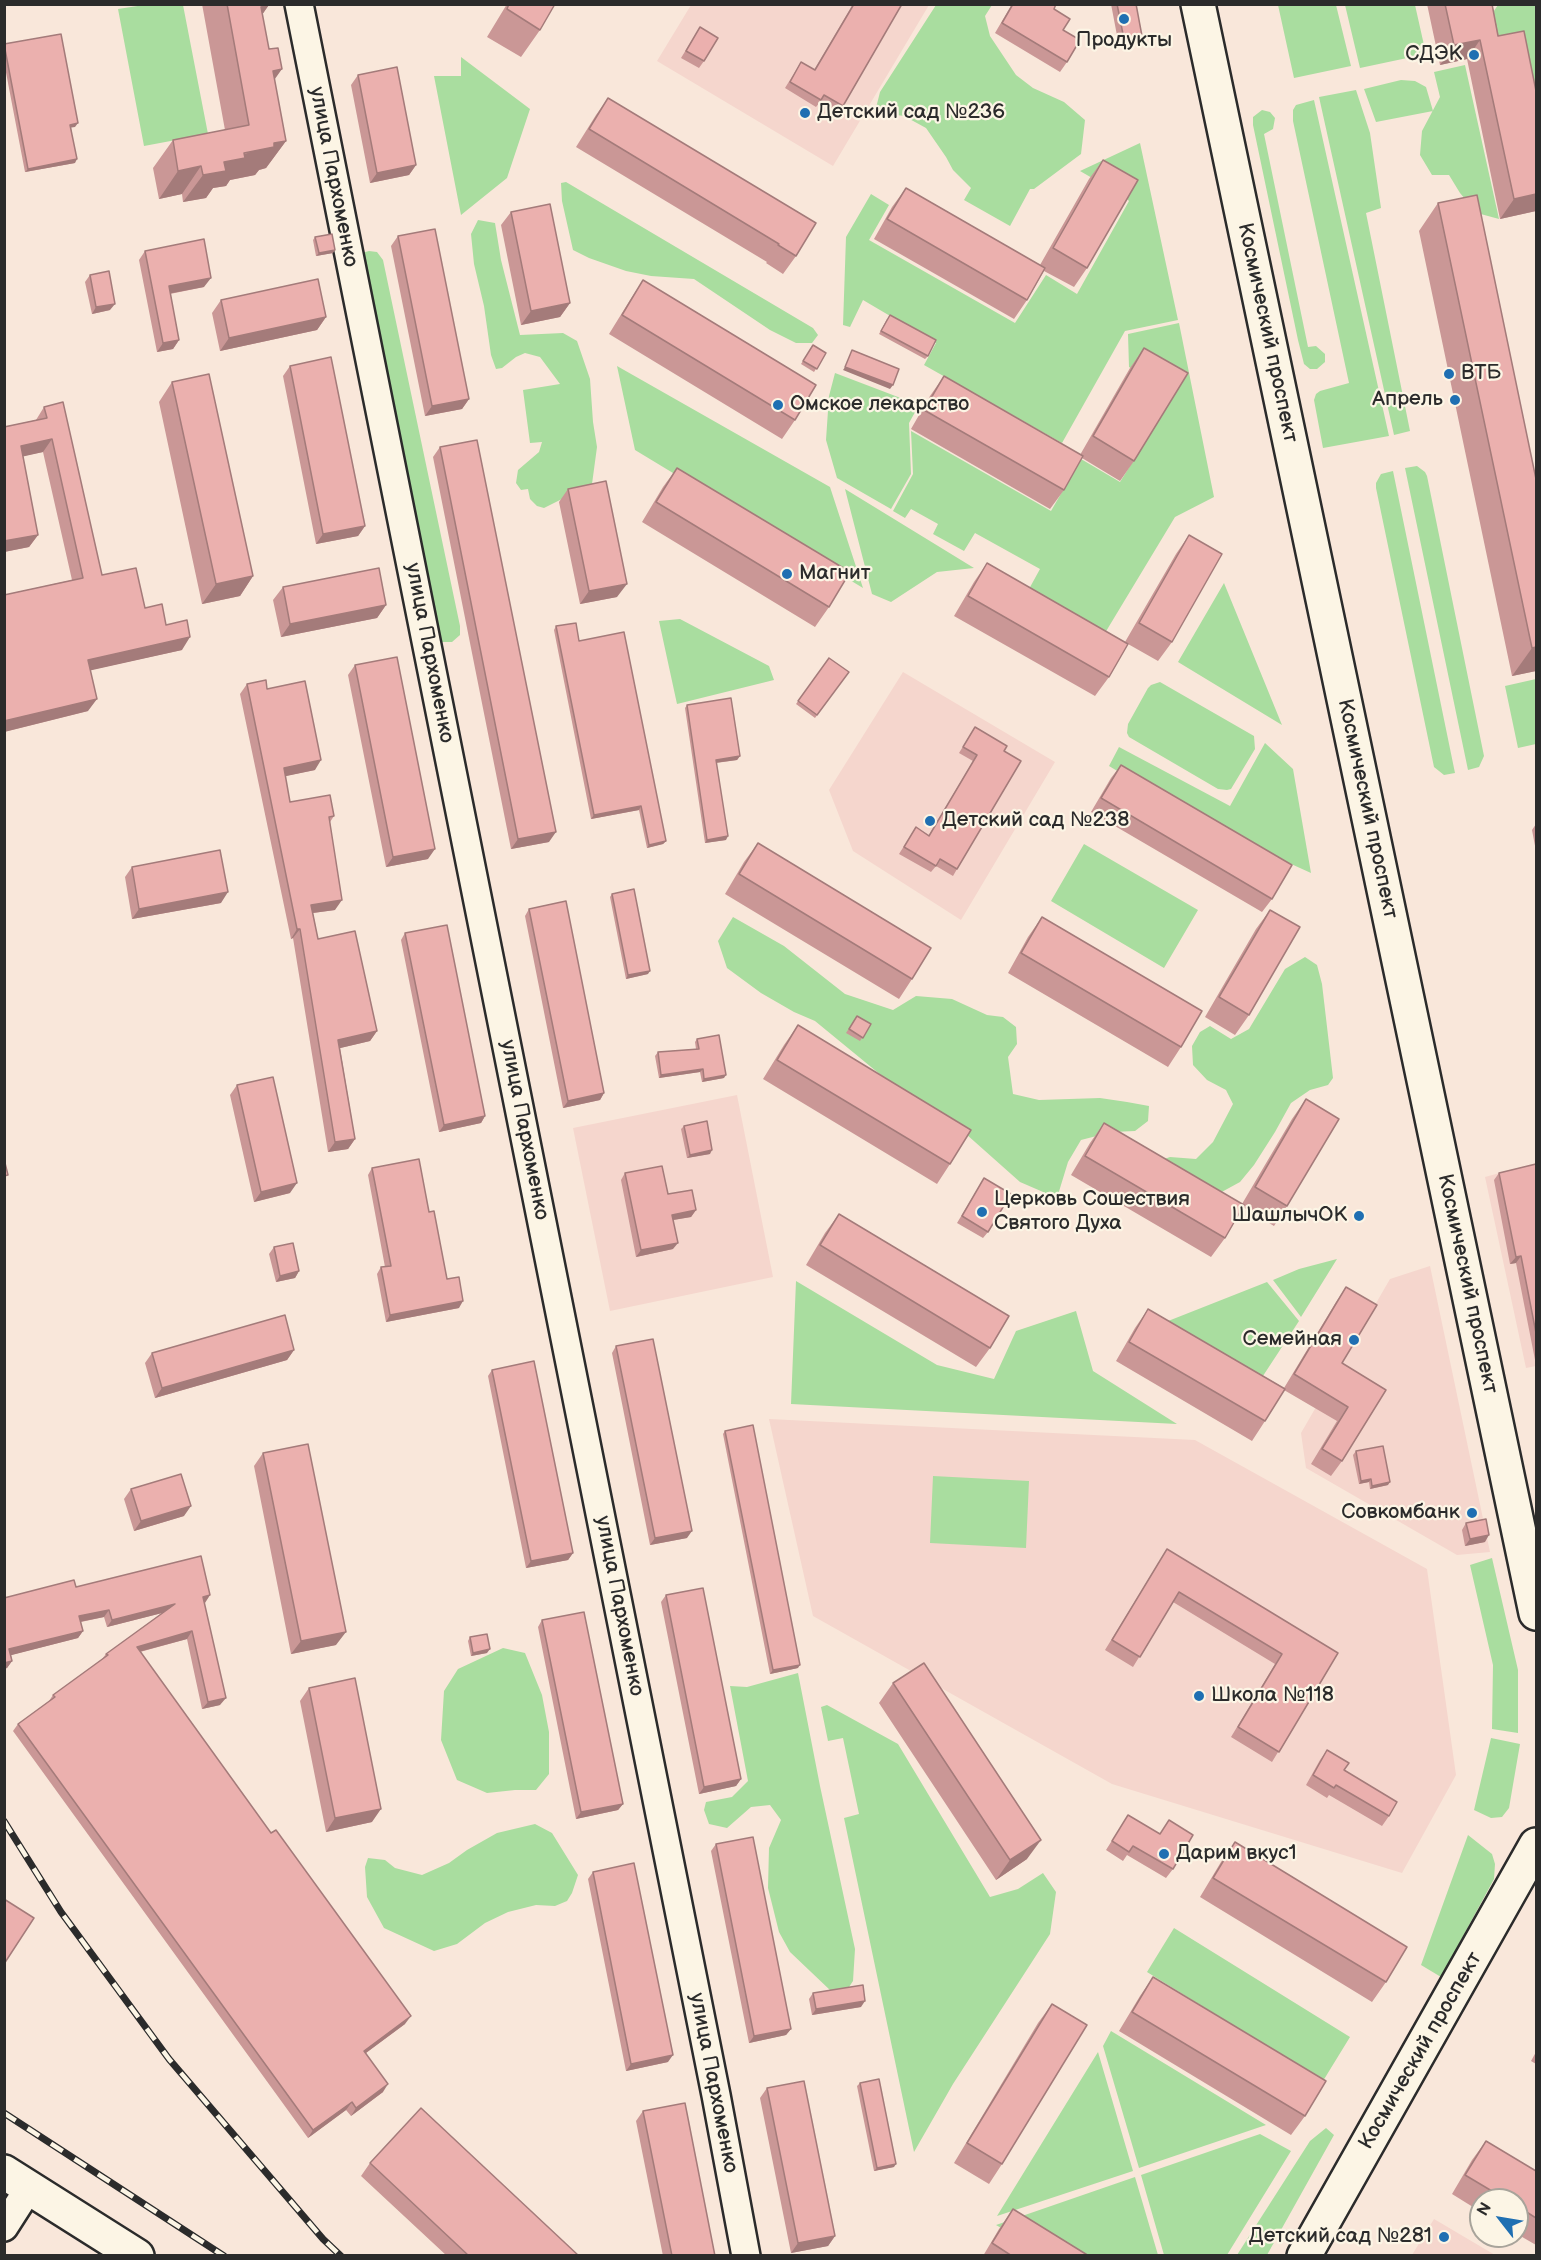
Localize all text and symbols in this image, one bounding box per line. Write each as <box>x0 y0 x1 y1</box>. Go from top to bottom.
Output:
marker: Продукты <box>1117 12 1131 26</box>
place label: Продукты <box>1076 28 1172 54</box>
place label: СДЭК <box>1405 42 1462 68</box>
marker: СДЭК <box>1467 48 1481 62</box>
street label: улица Пархоменко <box>303 85 363 269</box>
place label: Детский сад №236 <box>817 100 1005 126</box>
marker: Детский сад №236 <box>798 106 812 120</box>
street label: Космический проспект <box>1231 221 1303 445</box>
place label: ВТБ <box>1461 361 1501 387</box>
marker: ВТБ <box>1442 367 1456 381</box>
place label: Апрель <box>1372 387 1443 413</box>
place label: Омское лекарство <box>790 392 969 418</box>
marker: Апрель <box>1448 393 1462 407</box>
marker: Омское лекарство <box>771 398 785 412</box>
street label: улица Пархоменко <box>399 561 459 745</box>
place label: Магнит <box>799 561 871 587</box>
marker: Магнит <box>780 567 794 581</box>
street label: Космический проспект <box>1331 697 1403 921</box>
place label: Детский сад №238 <box>942 808 1130 834</box>
marker: Детский сад №238 <box>923 814 937 828</box>
street label: улица Пархоменко <box>494 1038 554 1222</box>
street label: Космический проспект <box>1431 1172 1503 1396</box>
place label: Церковь Сошествия Святого Духа <box>994 1187 1190 1237</box>
place label: ШашлычОК <box>1232 1203 1347 1229</box>
marker: Церковь Сошествия Святого Духа <box>975 1205 989 1219</box>
marker: ШашлычОК <box>1352 1209 1366 1223</box>
place label: Семейная <box>1243 1327 1342 1353</box>
marker: Семейная <box>1347 1333 1361 1347</box>
place label: Совкомбанк <box>1341 1500 1460 1526</box>
marker: Совкомбанк <box>1465 1506 1479 1520</box>
street label: улица Пархоменко <box>589 1514 649 1698</box>
place label: Школа №118 <box>1211 1683 1334 1709</box>
marker: Школа №118 <box>1192 1689 1206 1703</box>
place label: Дарим вкус1 <box>1176 1841 1297 1867</box>
marker: Дарим вкус1 <box>1157 1847 1171 1861</box>
street label: Космический проспект <box>1354 1948 1488 2154</box>
street label: улица Пархоменко <box>683 1991 743 2175</box>
north arrow <box>1469 2188 1529 2248</box>
text: N <box>1474 2199 1496 2220</box>
place label: Детский сад №281 <box>1249 2224 1432 2250</box>
marker: Детский сад №281 <box>1437 2230 1451 2244</box>

